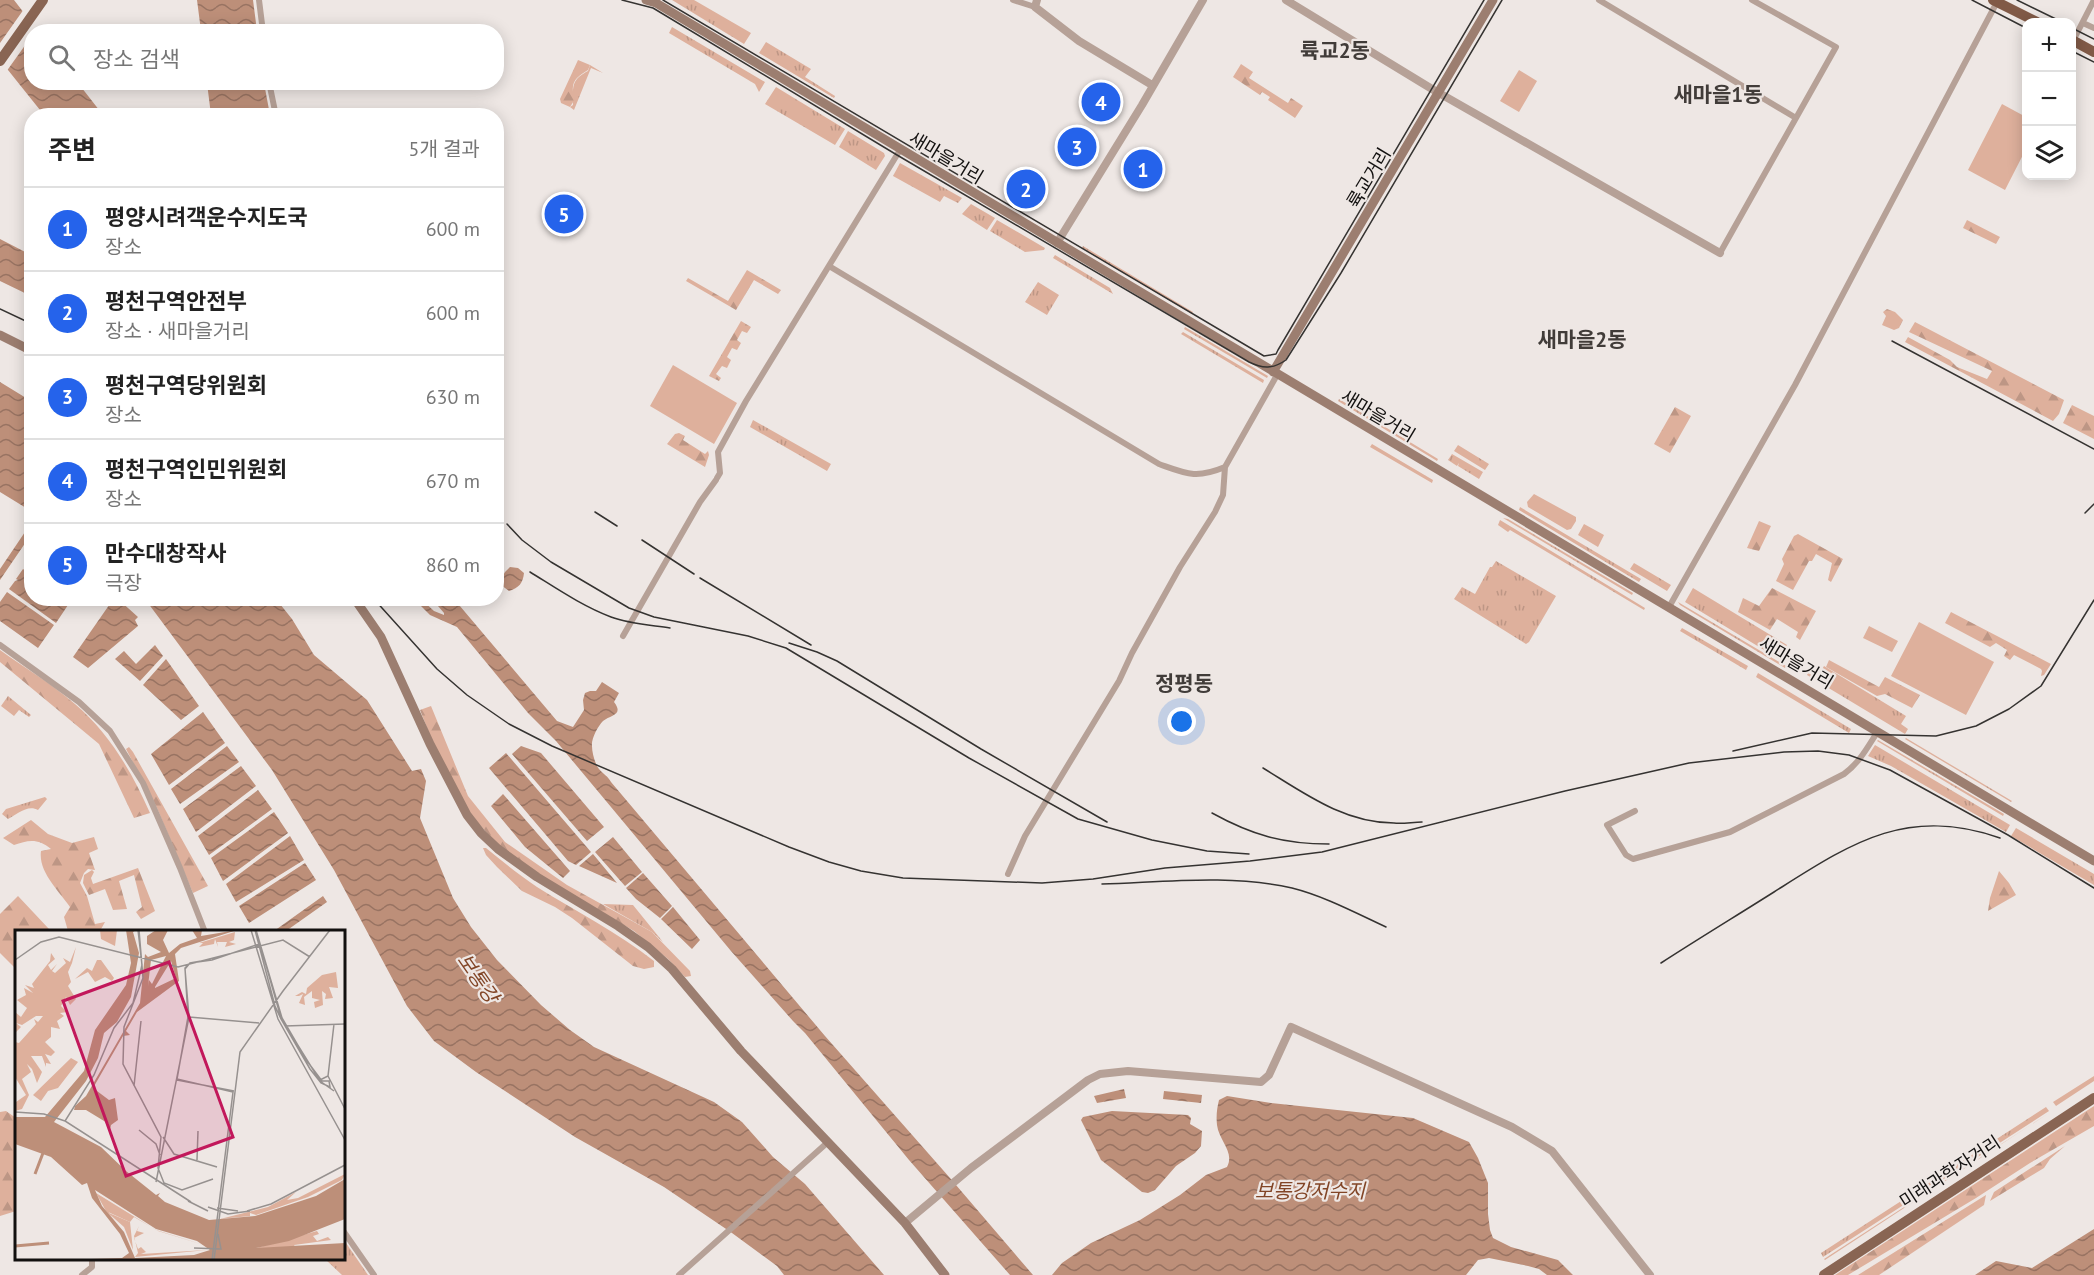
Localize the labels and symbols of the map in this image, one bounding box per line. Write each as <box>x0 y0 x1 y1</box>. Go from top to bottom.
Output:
district label: 륙교2동 <box>1300 37 1370 64</box>
pin: 4 <box>1082 80 1120 124</box>
district label: 새마을1동 <box>1673 81 1763 108</box>
pin: 3 <box>1058 124 1096 170</box>
street label: 새마을거리 <box>905 126 988 189</box>
street label: 륙교거리 <box>1342 143 1395 212</box>
pin: 1 <box>1124 146 1162 192</box>
pin: 2 <box>1006 166 1046 212</box>
pin: 5 <box>544 192 584 236</box>
district label: 새마을2동 <box>1537 326 1627 353</box>
street label: 새마을거리 <box>1337 384 1420 447</box>
street label: 새마을거리 <box>1755 631 1838 694</box>
district label: 정평동 <box>1155 670 1213 697</box>
your location <box>1167 707 1196 736</box>
inset map <box>15 930 345 1260</box>
water label: 보통강 <box>452 948 506 1010</box>
street label: 미래과학자거리 <box>1895 1130 2005 1213</box>
water label: 보통강저수지 <box>1255 1178 1367 1204</box>

